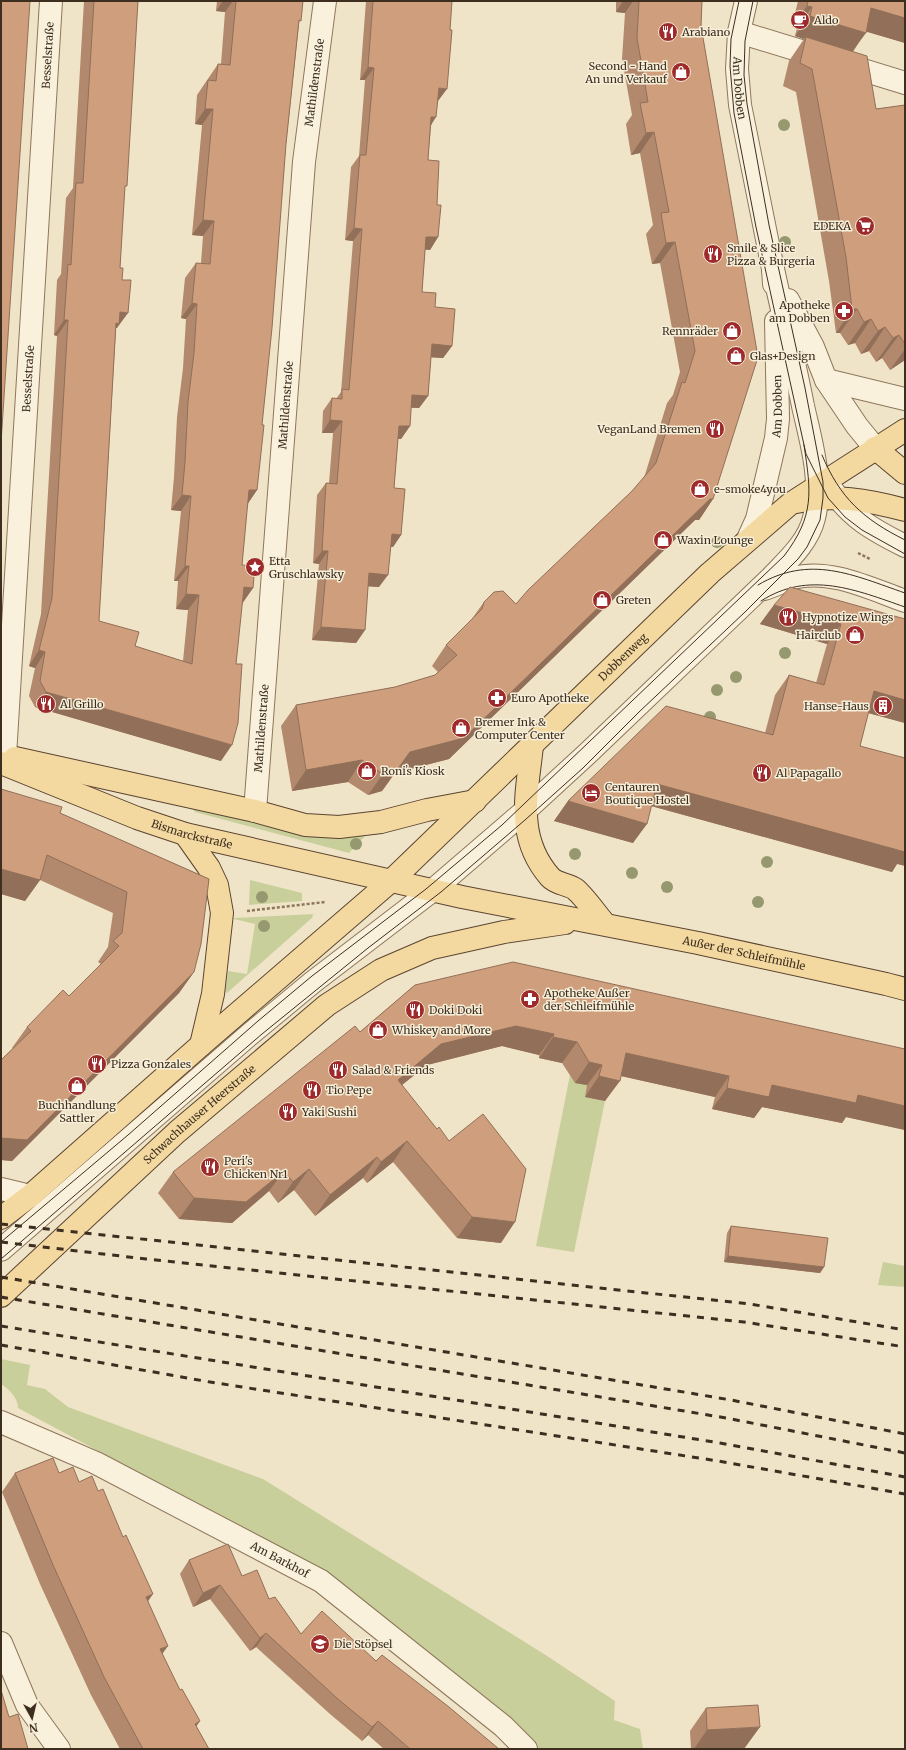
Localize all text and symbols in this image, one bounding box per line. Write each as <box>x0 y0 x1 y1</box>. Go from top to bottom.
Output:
cafe icon: Aldo <box>789 9 811 31</box>
place label: Aldo <box>813 13 839 27</box>
street label: Besselstraße <box>39 21 57 89</box>
restaurant icon: Arabiano <box>657 21 679 43</box>
place label: Arabiano <box>681 25 731 39</box>
street label: Mathildenstraße <box>302 37 327 127</box>
street label: Am Dobben <box>730 55 750 121</box>
place label: Second - Hand An und Verkauf <box>584 59 668 86</box>
shop icon: Second - Hand An und Verkauf <box>670 61 692 83</box>
supermarket icon: EDEKA <box>854 215 876 237</box>
place label: EDEKA <box>813 219 851 233</box>
place label: Smile & Slice Pizza & Burgeria <box>727 241 815 268</box>
restaurant icon: Smile & Slice Pizza & Burgeria <box>702 243 724 265</box>
place label: Apotheke am Dobben <box>769 298 831 325</box>
pharmacy icon: Apotheke am Dobben <box>833 300 855 322</box>
shop icon: Rennräder <box>721 320 743 342</box>
place label: Rennräder <box>662 324 718 338</box>
street label: Besselstraße <box>19 345 37 413</box>
shop icon: Glas+Design <box>725 345 747 367</box>
place label: Glas+Design <box>750 349 816 363</box>
street label: Mathildenstraße <box>275 360 296 450</box>
street label: Am Dobben <box>769 374 785 439</box>
restaurant icon: VeganLand Bremen <box>704 418 726 440</box>
place label: VeganLand Bremen <box>597 422 702 436</box>
shop icon: e-smoke4you <box>689 478 711 500</box>
place label: e-smoke4you <box>714 482 786 496</box>
shop icon: Waxin Lounge <box>652 529 674 551</box>
place label: Waxin Lounge <box>676 533 754 547</box>
place label: Etta Gruschlawsky <box>269 554 344 581</box>
place icon: Etta Gruschlawsky <box>244 556 266 578</box>
shop icon: Greten <box>591 589 613 611</box>
place label: Greten <box>616 593 652 607</box>
restaurant icon: Hypnotize Wings <box>777 606 799 628</box>
place label: Hypnotize Wings <box>802 610 893 624</box>
shop icon: Hairclub <box>844 624 866 646</box>
place label: Hairclub <box>796 628 841 642</box>
street label: Dobbenweg <box>595 630 651 684</box>
street label: Mathildenstraße <box>251 683 272 773</box>
pharmacy icon: Euro Apotheke <box>486 687 508 709</box>
place label: Euro Apotheke <box>511 691 589 705</box>
restaurant icon: Al Grillo <box>35 693 57 715</box>
building icon: Hanse-Haus <box>872 695 894 717</box>
place label: Al Grillo <box>59 697 104 711</box>
place label: Hanse-Haus <box>804 699 869 713</box>
place label: Bremer Ink & Computer Center <box>475 715 565 742</box>
shop icon: Bremer Ink & Computer Center <box>450 717 472 739</box>
shop icon: Roniʼs Kiosk <box>356 760 378 782</box>
restaurant icon: Al Papagallo <box>751 762 773 784</box>
place label: Roniʼs Kiosk <box>381 764 445 778</box>
place label: Al Papagallo <box>775 766 842 780</box>
place label: Centauren Boutique Hostel <box>605 780 690 807</box>
hotel icon: Centauren Boutique Hostel <box>580 782 602 804</box>
street label: Bismarckstraße <box>149 816 234 852</box>
street label: Außer der Schleifmühle <box>681 933 807 973</box>
place label: Apotheke Außer der Schleifmühle <box>543 986 634 1013</box>
pharmacy icon: Apotheke Außer der Schleifmühle <box>519 988 541 1010</box>
restaurant icon: Doki Doki <box>404 999 426 1021</box>
place label: Doki Doki <box>429 1003 483 1017</box>
shop icon: Whiskey and More <box>367 1019 389 1041</box>
place label: Whiskey and More <box>391 1023 491 1037</box>
restaurant icon: Pizza Gonzales <box>86 1053 108 1075</box>
place label: Pizza Gonzales <box>111 1057 191 1071</box>
restaurant icon: Salad & Friends <box>327 1059 349 1081</box>
street label: Schwachhauser Heerstraße <box>140 1061 259 1167</box>
place label: Salad & Friends <box>352 1063 434 1077</box>
shop icon: Buchhandlung Sattler <box>66 1075 88 1097</box>
restaurant icon: Tio Pepe <box>301 1079 323 1101</box>
place label: Tio Pepe <box>326 1083 372 1097</box>
place label: Buchhandlung Sattler <box>38 1098 116 1125</box>
restaurant icon: Yaki Sushi <box>277 1101 299 1123</box>
place label: Yaki Sushi <box>301 1105 357 1119</box>
place label: Peri's Chicken Nr1 <box>224 1154 288 1181</box>
restaurant icon: Peri's Chicken Nr1 <box>199 1156 221 1178</box>
street label: Am Barkhof <box>247 1538 312 1581</box>
school or university icon: Die Stöpsel <box>309 1633 331 1655</box>
place label: Die Stöpsel <box>334 1637 393 1651</box>
north arrow <box>12 1698 52 1738</box>
text: N <box>28 1720 39 1735</box>

